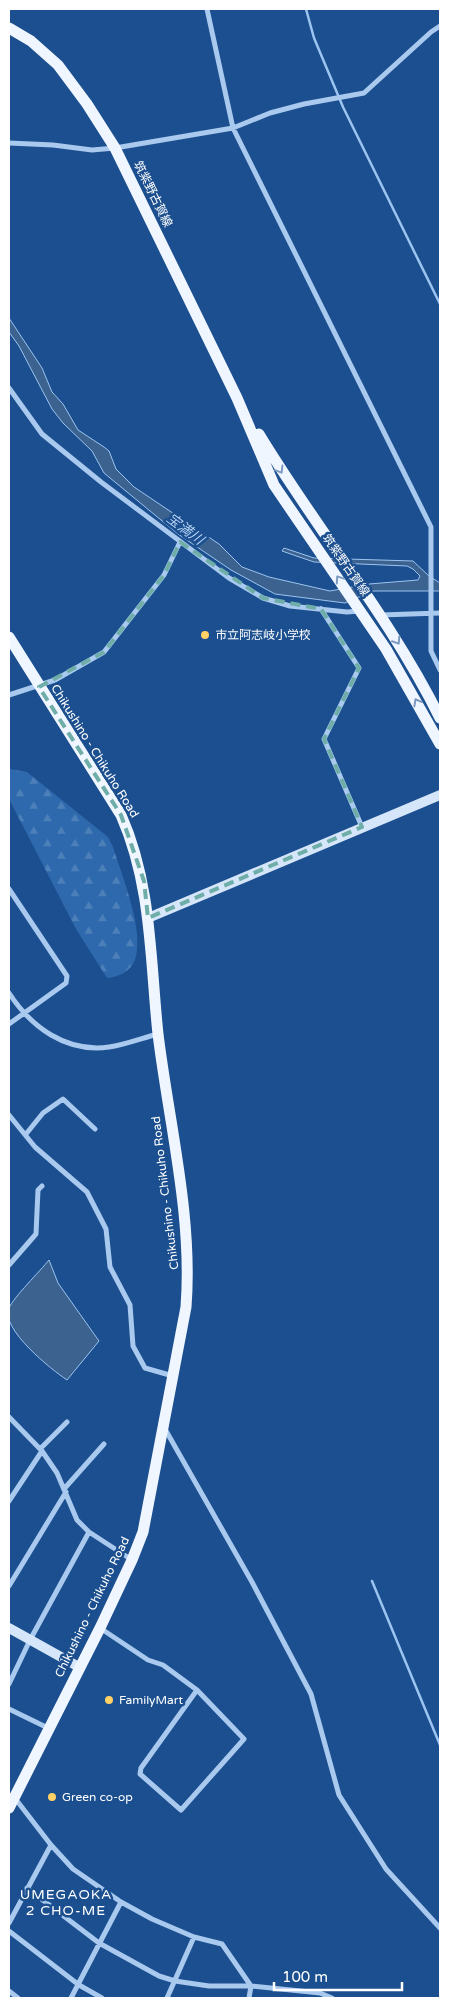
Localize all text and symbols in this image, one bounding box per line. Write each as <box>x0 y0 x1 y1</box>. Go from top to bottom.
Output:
street label: 筑紫野古賀線 <box>131 159 175 229</box>
one-way arrow <box>274 464 284 473</box>
water label: 宝満川 <box>163 510 208 550</box>
street label: 筑紫野古賀線 <box>320 531 372 599</box>
one-way arrow <box>336 575 345 585</box>
place label: 市立阿志岐小学校 <box>215 628 311 642</box>
marker: 市立阿志岐小学校 <box>199 629 211 641</box>
one-way arrow <box>391 635 401 644</box>
street label: Chikushino - Chikuho Road <box>48 682 142 820</box>
one-way arrow <box>413 698 423 707</box>
street label: Chikushino - Chikuho Road <box>149 1115 181 1271</box>
street label: Chikushino - Chikuho Road <box>52 1534 132 1680</box>
place label: FamilyMart <box>119 1693 183 1707</box>
marker: FamilyMart <box>103 1694 115 1706</box>
place label: Green co-op <box>62 1790 133 1804</box>
marker: Green co-op <box>46 1791 58 1803</box>
district label: UMEGAOKA 2 CHO-ME <box>20 1886 112 1919</box>
scale bar <box>274 1960 402 1992</box>
text: 100 m <box>282 1968 328 1986</box>

